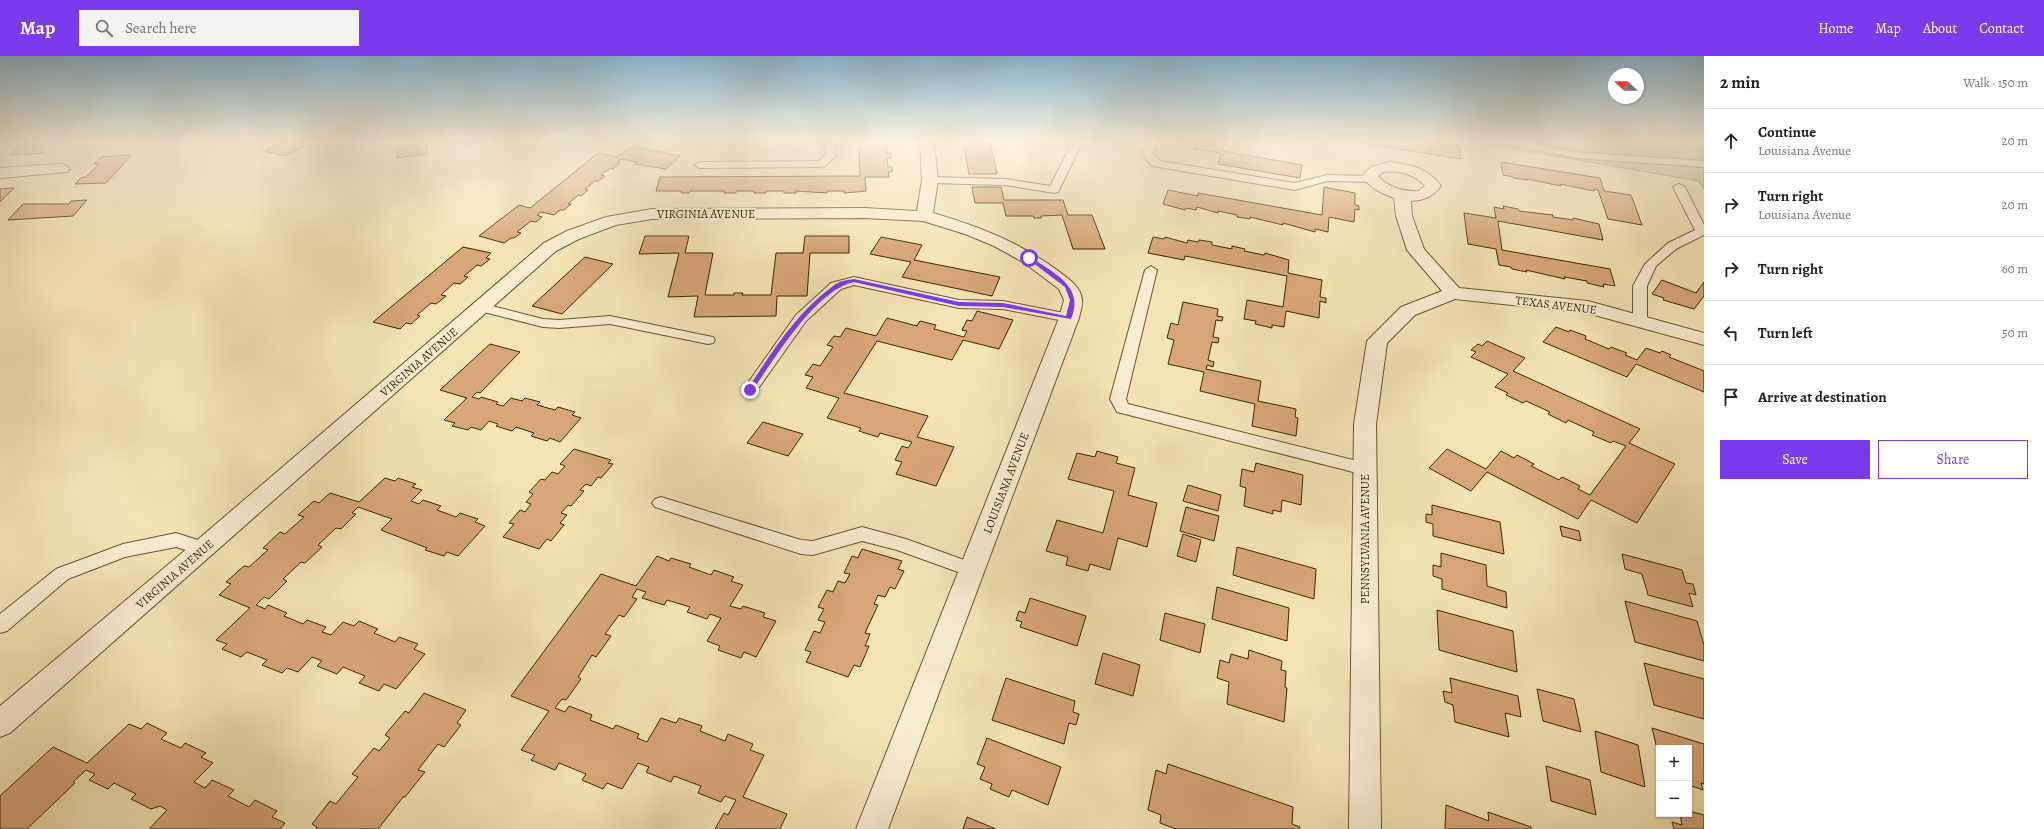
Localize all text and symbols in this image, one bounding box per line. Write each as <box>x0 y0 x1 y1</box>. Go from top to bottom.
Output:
search box <box>79 10 359 46</box>
text: Map <box>20 15 55 41</box>
icon: search <box>93 17 115 39</box>
text: Search here <box>125 18 197 38</box>
text: Home <box>1818 19 1853 38</box>
text: Map <box>1875 19 1901 38</box>
text: About <box>1923 19 1957 38</box>
text: Contact <box>1979 19 2024 38</box>
north arrow <box>1608 68 1644 104</box>
text: 2 min <box>1720 71 1760 94</box>
text: Walk · 150 m <box>1963 74 2028 91</box>
text: Continue <box>1758 122 1816 142</box>
icon: ahead <box>1720 130 1742 152</box>
text: 20 m <box>2002 132 2028 149</box>
text: Louisiana Avenue <box>1758 142 1851 159</box>
text: Turn right <box>1758 186 1823 206</box>
icon: right <box>1720 194 1742 216</box>
text: 20 m <box>2002 196 2028 213</box>
street label: VIRGINIA AVENUE <box>656 206 755 222</box>
text: Louisiana Avenue <box>1758 206 1851 223</box>
route start <box>1020 249 1038 267</box>
icon: right <box>1720 258 1742 280</box>
text: Turn right <box>1758 259 1823 279</box>
text: 60 m <box>2002 260 2028 277</box>
street label: TEXAS AVENUE <box>1514 292 1598 318</box>
icon: left <box>1720 322 1742 344</box>
text: Turn left <box>1758 323 1813 343</box>
street label: VIRGINIA AVENUE <box>376 324 461 401</box>
text: 50 m <box>2002 324 2028 341</box>
route end <box>741 381 759 399</box>
icon: arrive <box>1720 386 1742 408</box>
text: Arrive at destination <box>1758 387 1887 407</box>
street label: LOUISIANA AVENUE <box>979 430 1033 536</box>
button: Save <box>1720 440 1870 479</box>
button: Share <box>1878 440 2028 479</box>
street label: PENNSYLVANIA AVENUE <box>1357 474 1373 604</box>
street label: VIRGINIA AVENUE <box>132 536 217 613</box>
map controls <box>1656 745 1692 817</box>
button: + <box>1656 745 1692 781</box>
button: − <box>1656 781 1692 817</box>

